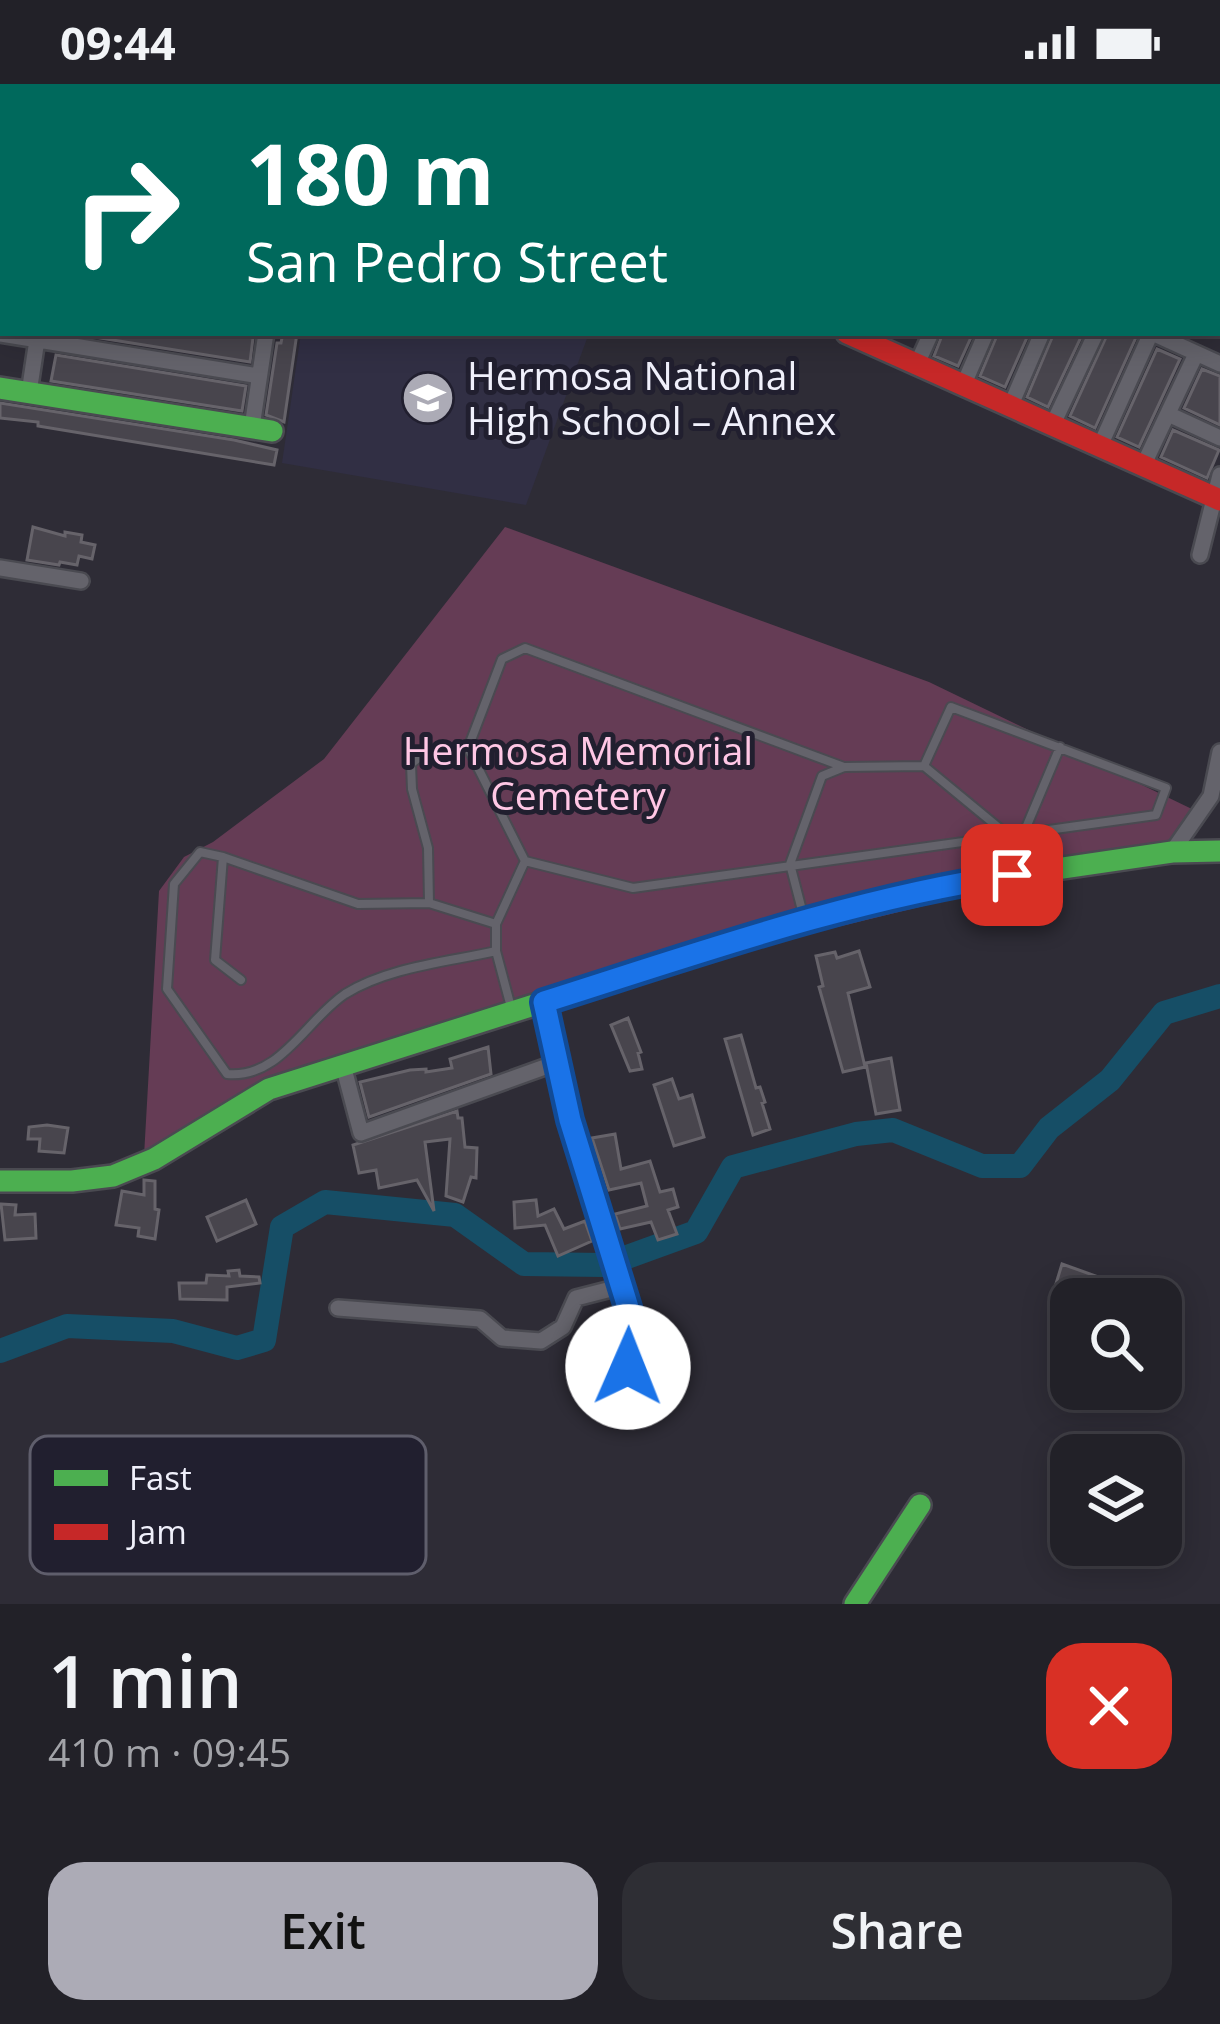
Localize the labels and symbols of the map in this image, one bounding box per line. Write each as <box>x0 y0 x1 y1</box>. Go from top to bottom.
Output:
place label: Hermosa National High School – Annex <box>467 348 836 446</box>
school or university icon: Hermosa National High School – Annex <box>400 370 456 426</box>
park label: Hermosa Memorial Cemetery <box>403 723 753 821</box>
pin <box>961 824 1063 926</box>
position arrow <box>565 1304 691 1430</box>
legend <box>30 1436 426 1574</box>
text: Fast <box>129 1455 192 1500</box>
text: Jam <box>126 1509 187 1554</box>

